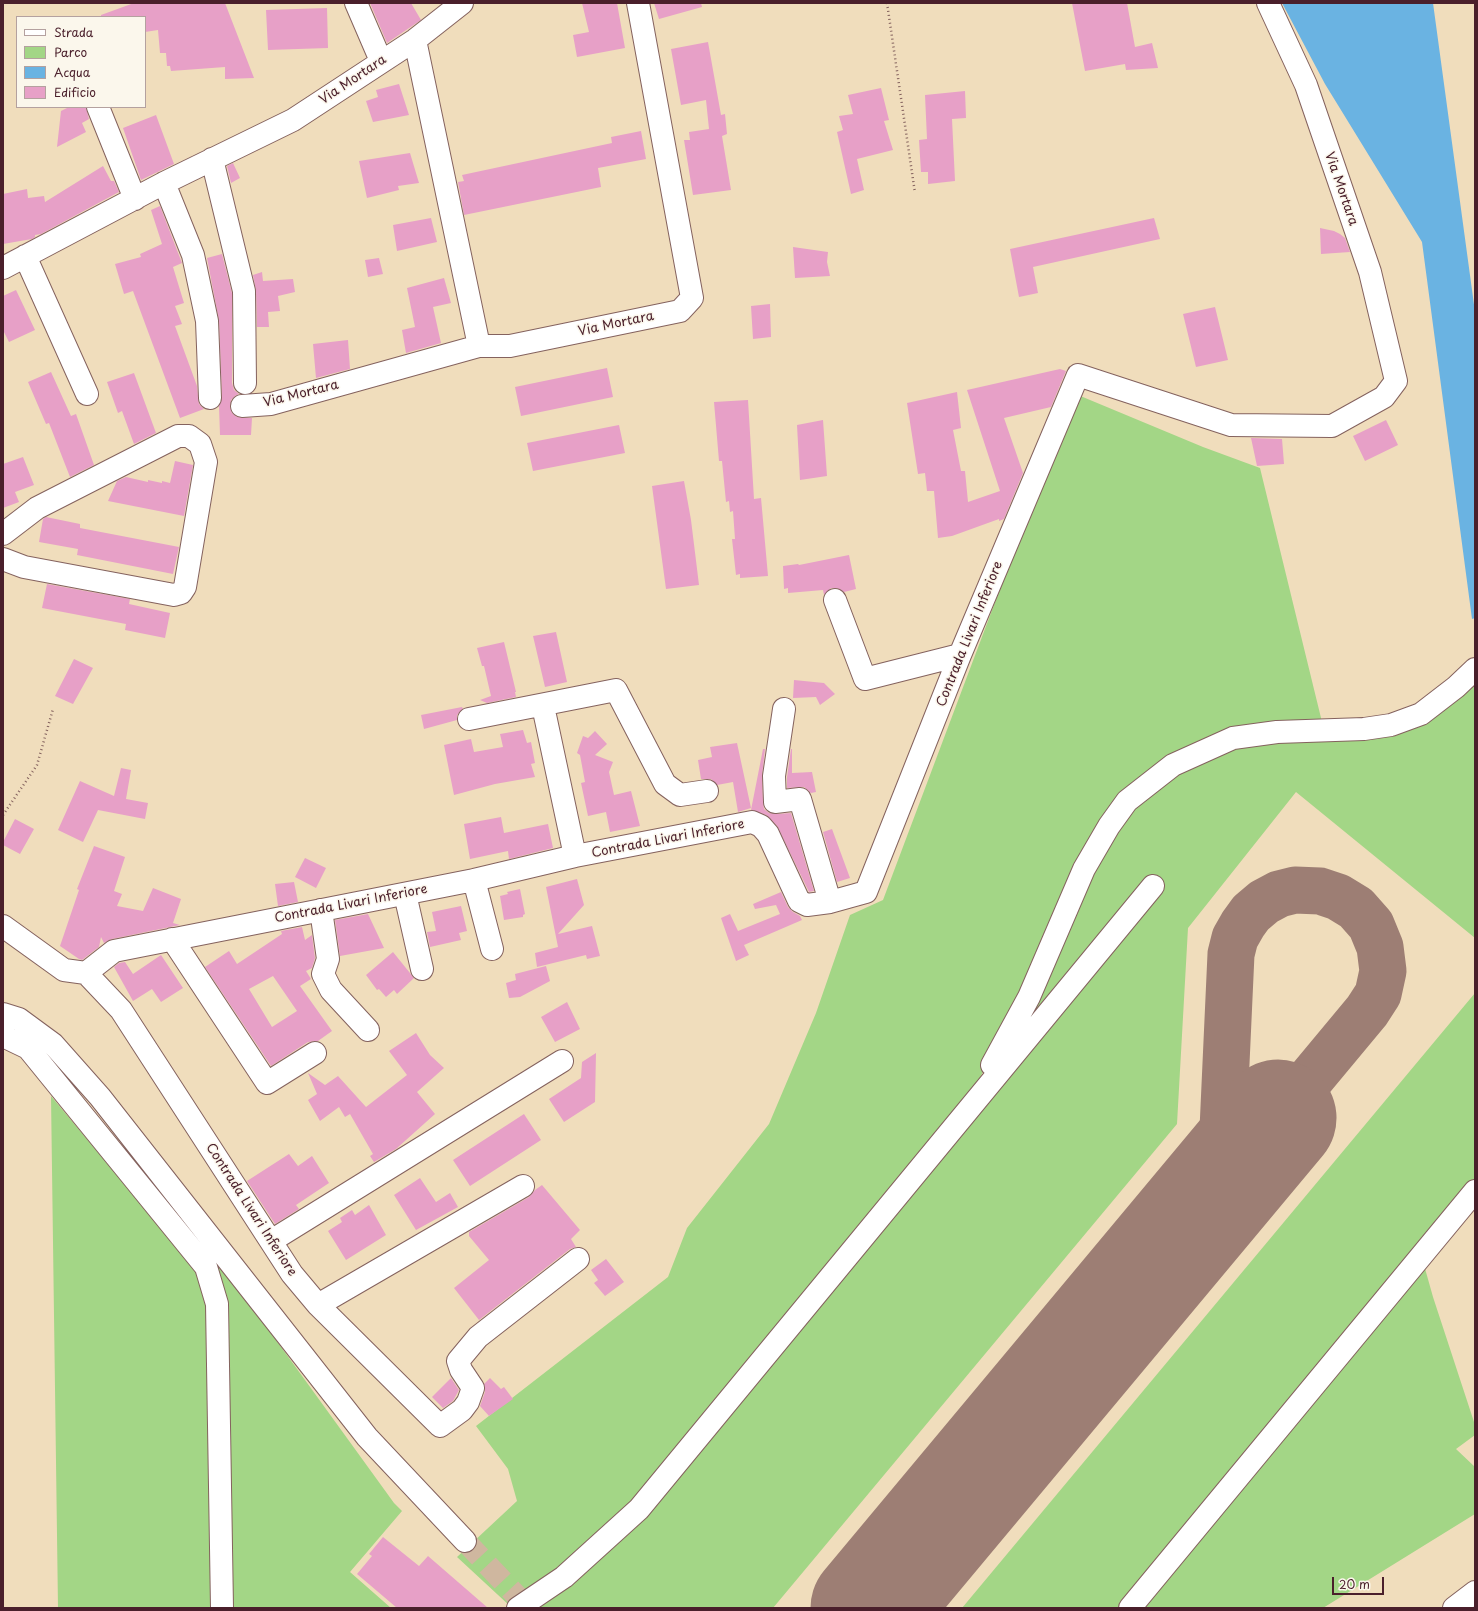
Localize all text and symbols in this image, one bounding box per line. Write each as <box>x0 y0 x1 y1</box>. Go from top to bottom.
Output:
legend <box>16 16 146 108</box>
text: Strada <box>54 23 93 41</box>
text: Parco <box>54 43 87 61</box>
street label: Via Mortara <box>317 52 389 108</box>
text: Acqua <box>54 63 90 81</box>
text: Edificio <box>54 83 96 101</box>
street label: Via Mortara <box>1321 150 1361 228</box>
street label: Via Mortara <box>577 308 655 340</box>
street label: Via Mortara <box>262 377 340 411</box>
street label: Contrada Livari Inferiore <box>934 559 1006 709</box>
street label: Contrada Livari Inferiore <box>590 817 746 861</box>
street label: Contrada Livari Inferiore <box>273 882 429 926</box>
street label: Contrada Livari Inferiore <box>202 1141 300 1279</box>
scale bar <box>1334 1569 1386 1595</box>
text: 20 m <box>1339 1575 1370 1593</box>

